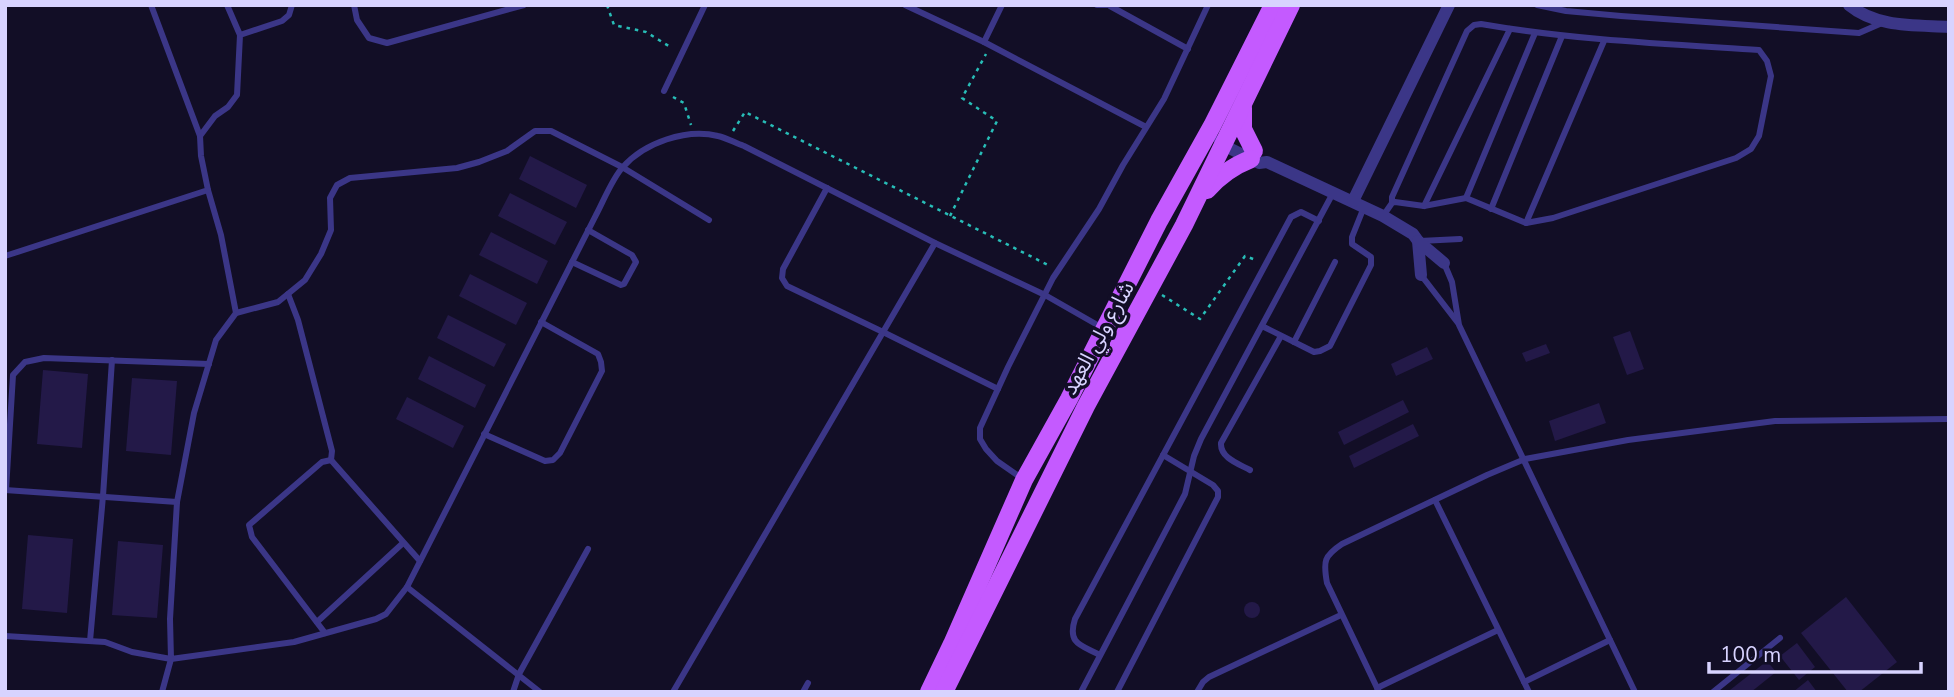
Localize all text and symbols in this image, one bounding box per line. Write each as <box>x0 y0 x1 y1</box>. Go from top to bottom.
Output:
street label: شارع ولي العهد <box>1055 276 1142 400</box>
scale bar <box>1709 630 1921 674</box>
text: 100 m <box>1720 641 1781 669</box>

